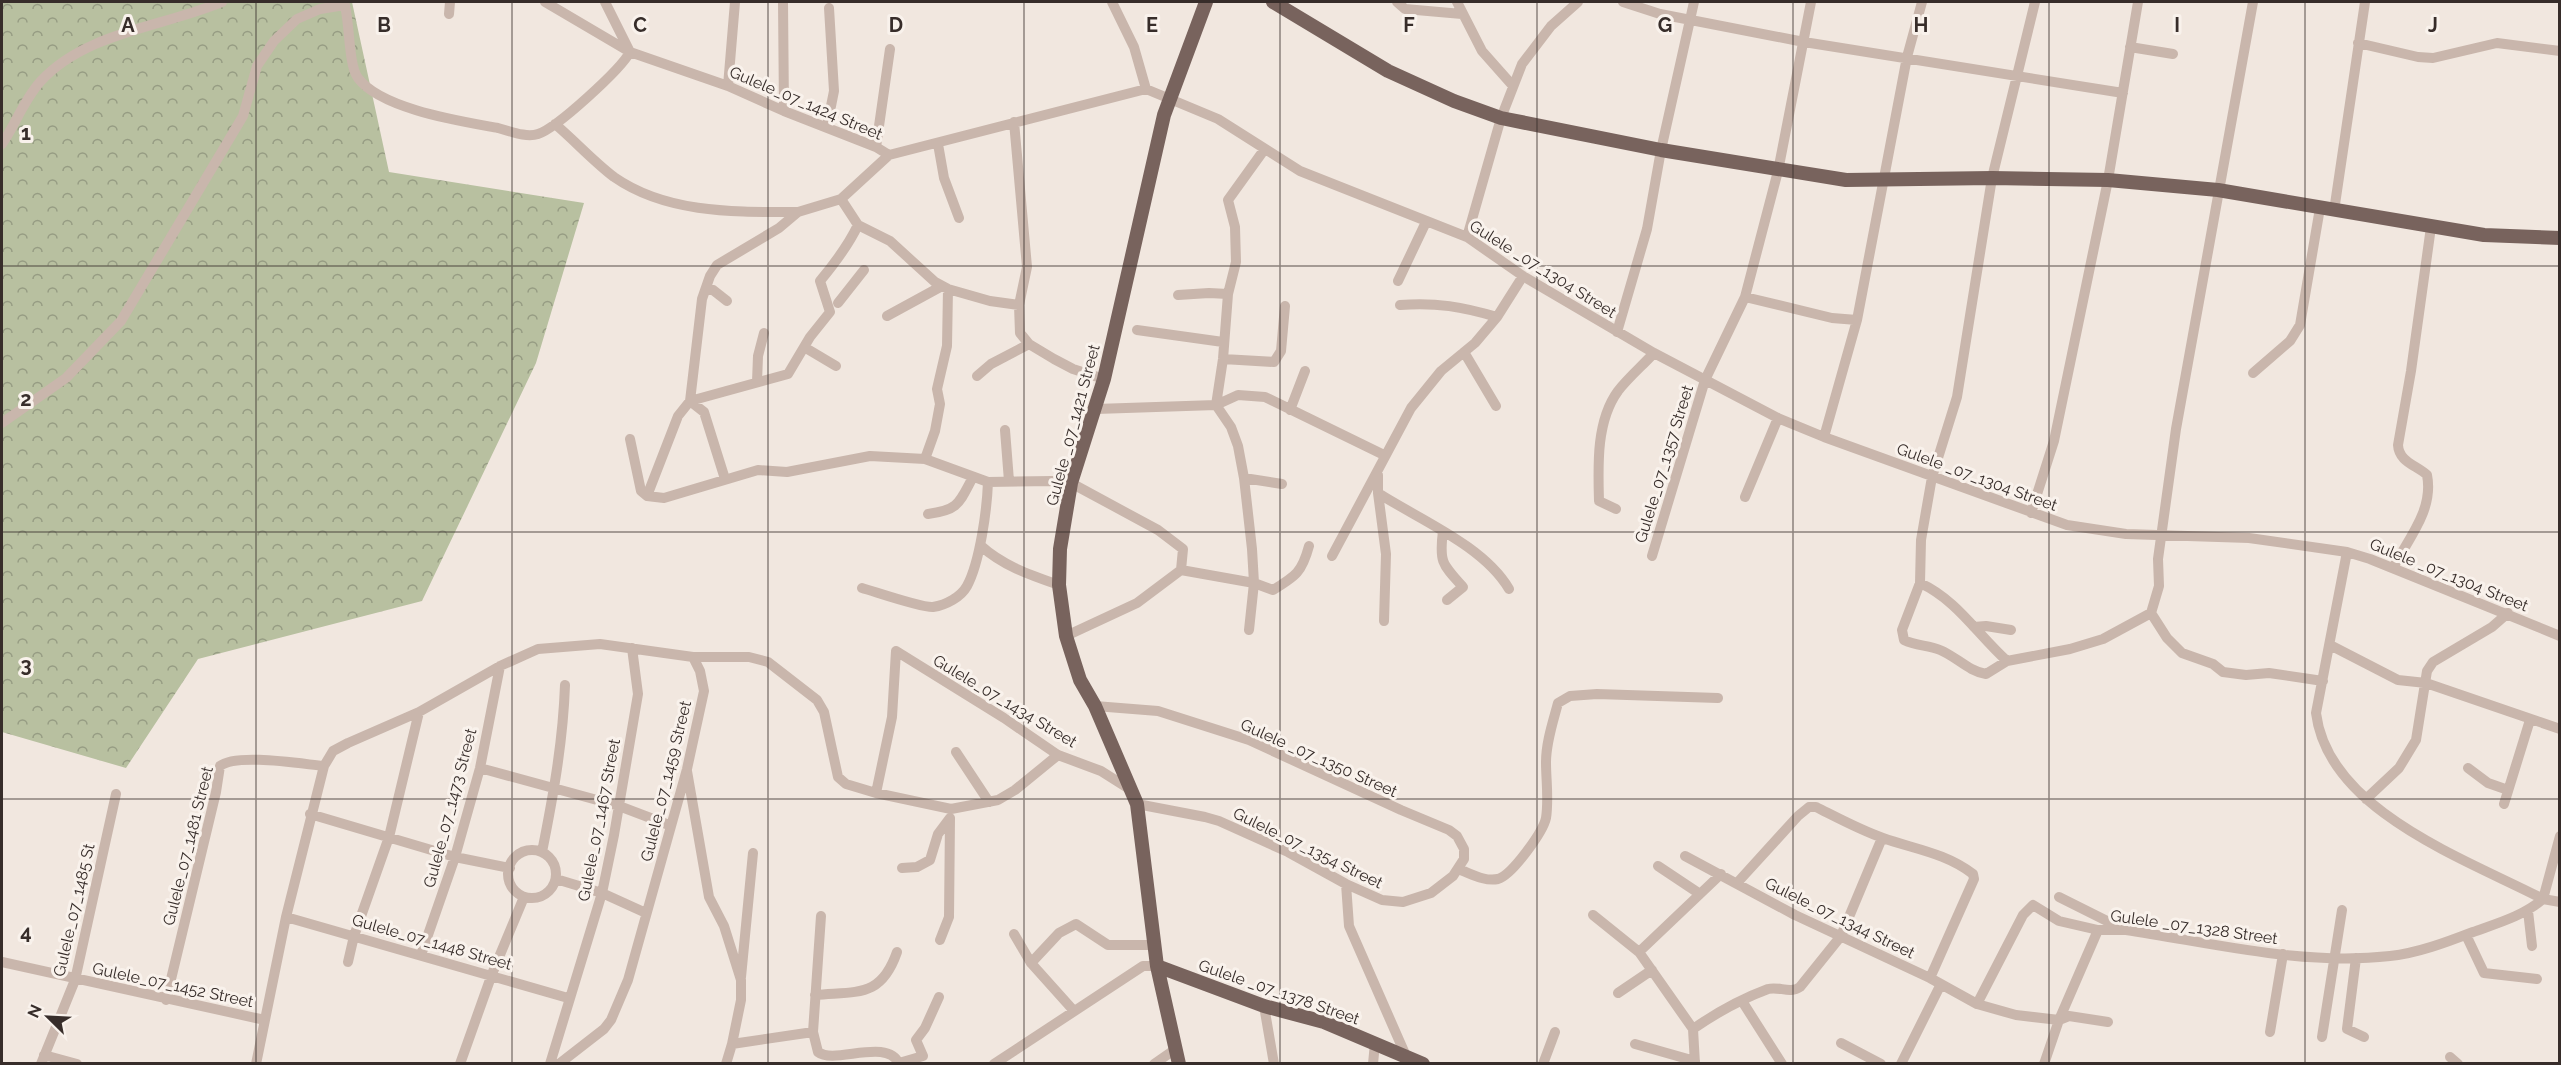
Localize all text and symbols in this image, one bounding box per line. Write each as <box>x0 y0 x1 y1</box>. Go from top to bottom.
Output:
text: A <box>121 13 135 37</box>
text: B <box>377 13 391 37</box>
text: C <box>633 13 647 37</box>
text: D <box>889 13 903 37</box>
text: E <box>1146 13 1158 37</box>
text: F <box>1403 13 1415 37</box>
text: G <box>1658 13 1672 37</box>
text: H <box>1914 13 1928 37</box>
text: I <box>2174 13 2180 37</box>
text: J <box>2428 13 2438 37</box>
street label: Gulele_07_1424 Street <box>727 62 886 144</box>
text: 1 <box>21 121 31 145</box>
street label: Gulele _07_1304 Street <box>1466 216 1620 322</box>
street label: Gulele _07_1421 Street <box>1042 342 1104 508</box>
street label: Gulele_07_1357 Street <box>1631 382 1697 545</box>
text: 2 <box>20 387 32 411</box>
street label: Gulele _07_1304 Street <box>1894 439 2060 515</box>
street label: Gulele _07_1304 Street <box>2367 534 2532 616</box>
street label: Gulele_07_1434 Street <box>930 651 1081 752</box>
text: 3 <box>20 653 32 677</box>
street label: Gulele_07_1459 Street <box>637 698 695 863</box>
street label: Gulele _07_1350 Street <box>1238 715 1401 801</box>
street label: Gulele_07_1473 Street <box>420 726 481 890</box>
street label: Gulele_07_1467 Street <box>574 736 624 903</box>
street label: Gulele_07_1481 Street <box>159 764 217 928</box>
street label: Gulele_07_1354 Street <box>1230 803 1387 893</box>
street label: Gulele_07_1485 St <box>49 841 99 978</box>
street label: Gulele_07_1344 Street <box>1762 873 1919 963</box>
street label: Gulele _07_1328 Street <box>2109 906 2280 948</box>
street label: Gulele_07_1448 Street <box>350 910 515 974</box>
text: 4 <box>20 920 32 944</box>
street label: Gulele _07_1378 Street <box>1196 956 1363 1029</box>
street label: Gulele_07_1452 Street <box>91 959 256 1011</box>
north arrow <box>18 987 78 1047</box>
text: N <box>24 1002 46 1021</box>

